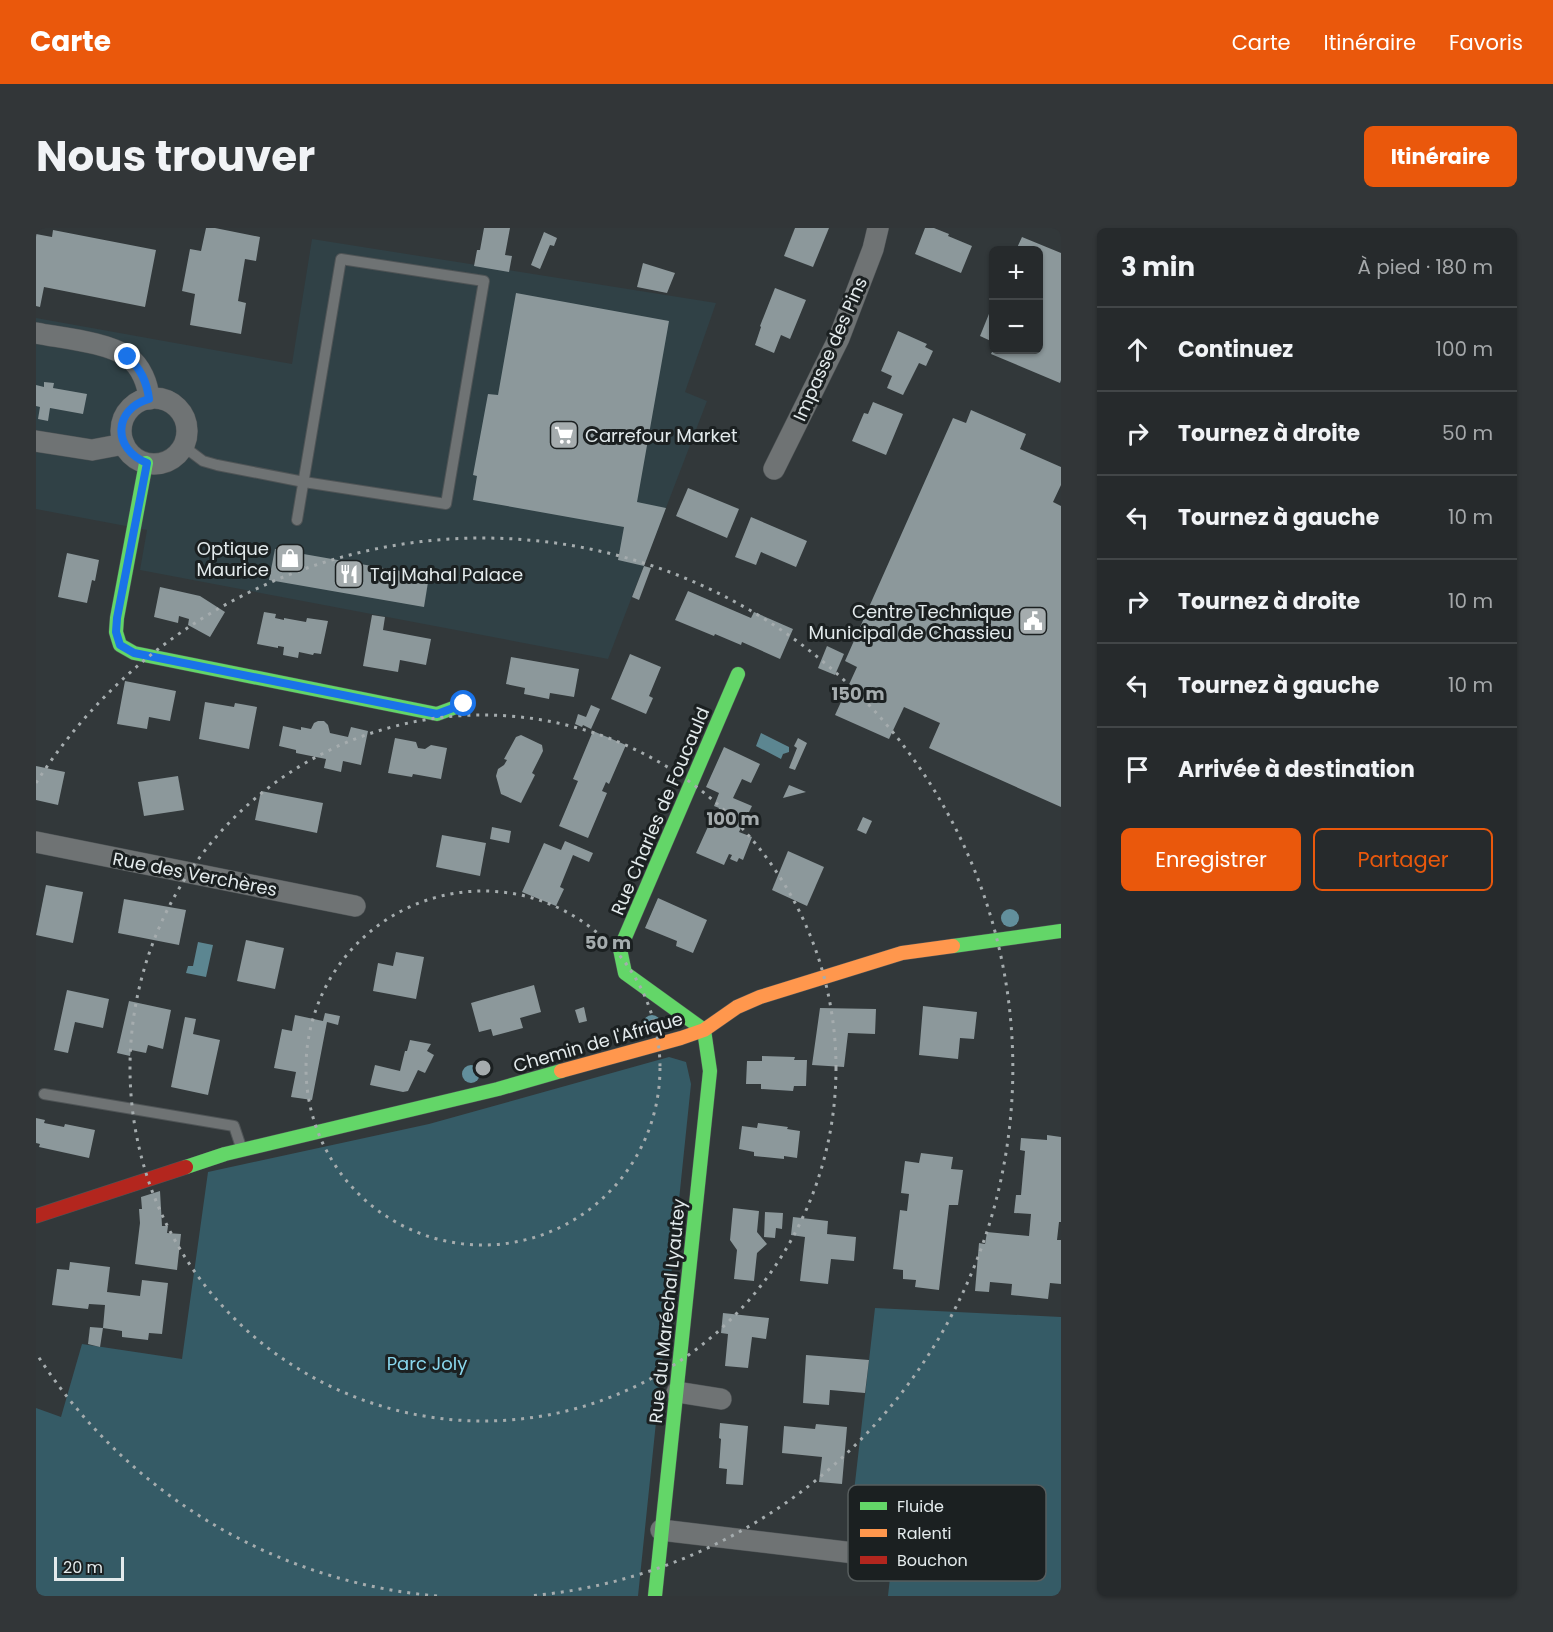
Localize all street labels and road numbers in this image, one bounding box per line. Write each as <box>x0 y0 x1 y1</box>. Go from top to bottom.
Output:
street label: Impasse des Pins <box>787 273 873 425</box>
street label: Rue Charles de Foucauld <box>605 703 715 919</box>
street label: Rue des Verchères <box>111 846 279 902</box>
street label: Chemin de l'Afrique <box>510 1006 686 1078</box>
street label: Rue du Maréchal Lyautey <box>643 1197 691 1425</box>

